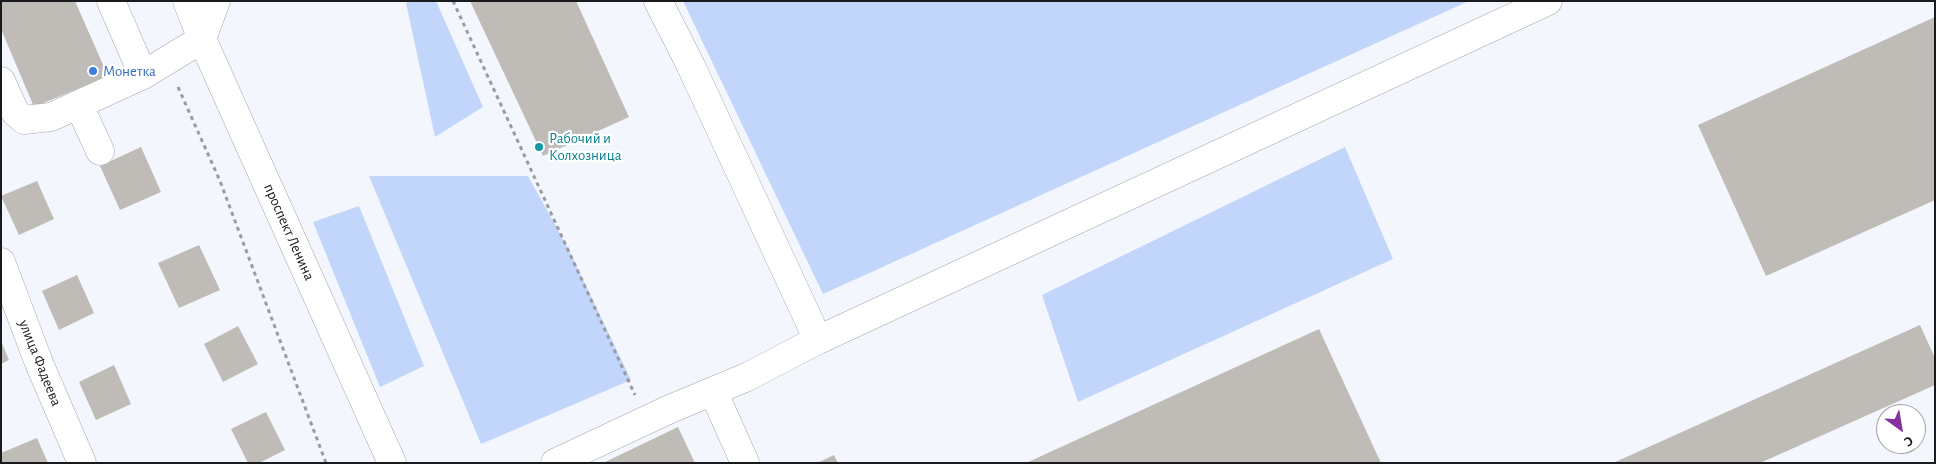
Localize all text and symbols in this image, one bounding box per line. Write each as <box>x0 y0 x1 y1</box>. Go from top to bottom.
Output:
place label: Монетка <box>103 62 156 80</box>
marker: Монетка <box>87 65 99 77</box>
place label: Рабочий и Колхозница <box>549 129 622 164</box>
marker: Рабочий и Колхозница <box>533 141 545 153</box>
street label: проспект Ленина <box>260 181 318 283</box>
street label: улица Фадеева <box>15 317 65 409</box>
north arrow <box>1876 404 1926 454</box>
text: С <box>1901 433 1915 449</box>

